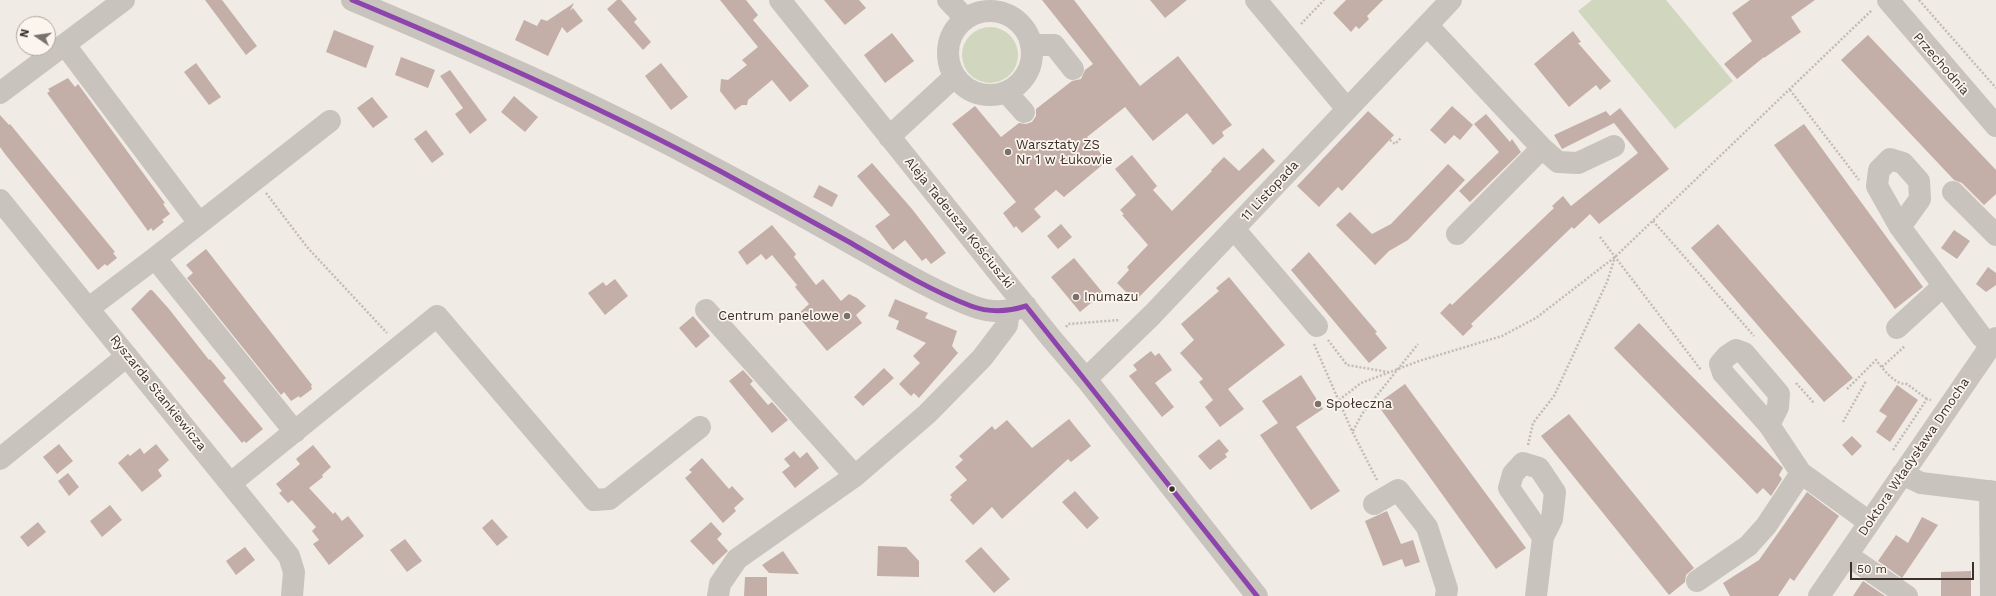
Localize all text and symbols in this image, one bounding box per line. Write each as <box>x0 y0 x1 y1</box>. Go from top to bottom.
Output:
north arrow <box>16 16 56 56</box>
text: N <box>18 28 32 39</box>
street label: Przechodnia <box>1910 30 1972 98</box>
place label: Warsztaty ZS Nr 1 w Łukowie <box>1016 137 1113 168</box>
marker: Warsztaty ZS Nr 1 w Łukowie <box>1003 147 1013 157</box>
street label: Aleja Tadeusza Kościuszki <box>901 154 1017 292</box>
street label: 11 Listopada <box>1238 158 1302 224</box>
place label: Inumazu <box>1084 289 1139 305</box>
marker: Inumazu <box>1071 292 1081 302</box>
place label: Centrum panelowe <box>718 308 839 324</box>
marker: Centrum panelowe <box>842 311 852 321</box>
street label: Ryszarda Stankiewicza <box>107 332 209 454</box>
street label: Doktora Władysława Dmocha <box>1855 375 1973 539</box>
place label: Społeczna <box>1326 396 1392 412</box>
marker: Społeczna <box>1313 399 1323 409</box>
unlabelled marker <box>1167 484 1177 494</box>
scale bar <box>1852 554 1976 580</box>
text: 50 m <box>1857 562 1887 576</box>

